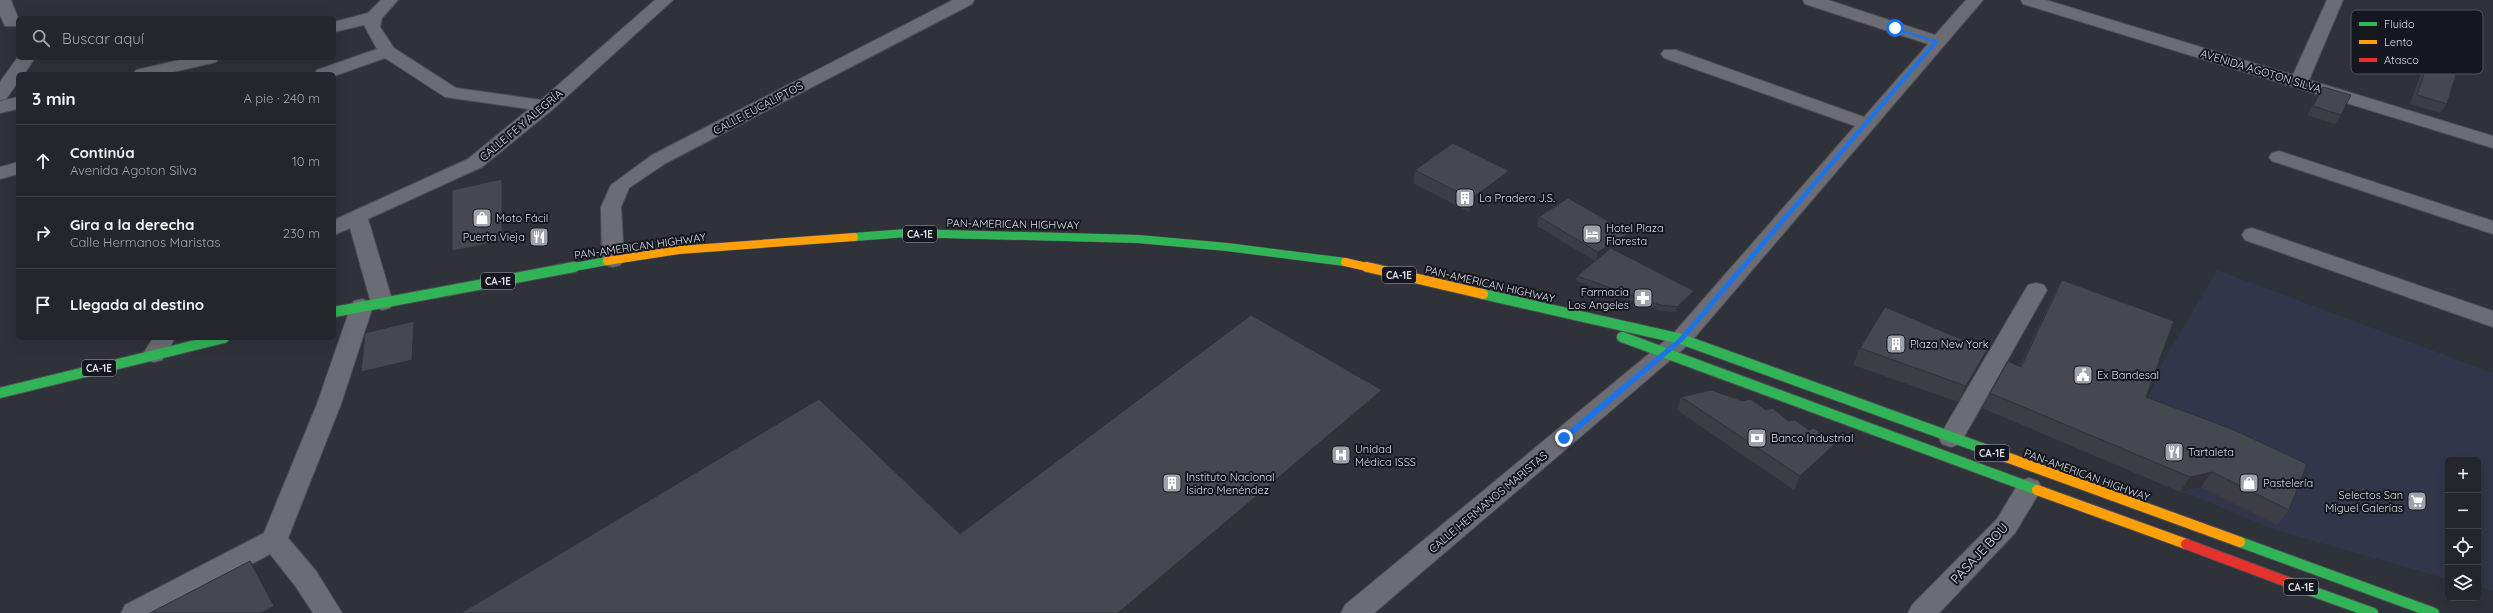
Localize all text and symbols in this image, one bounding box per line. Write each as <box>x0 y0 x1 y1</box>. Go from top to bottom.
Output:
legend <box>2351 10 2483 74</box>
search box <box>16 16 336 60</box>
text: Fluido <box>2384 17 2415 31</box>
route start <box>1886 19 1904 37</box>
icon: search <box>30 27 52 49</box>
text: Buscar aquí <box>62 29 144 48</box>
text: Lento <box>2384 35 2413 49</box>
street label: AVENIDA AGOTON SILVA <box>2199 46 2323 96</box>
text: Atasco <box>2384 53 2419 67</box>
street label: CALLE EUCALIPTOS <box>711 78 805 138</box>
street label: CALLE FE Y ALEGRÍA <box>477 86 565 164</box>
text: 3 min <box>32 88 76 109</box>
text: A pie · 240 m <box>243 90 320 106</box>
text: Continúa <box>70 143 135 162</box>
icon: ahead <box>32 150 54 172</box>
text: 10 m <box>292 153 320 169</box>
text: Avenida Agoton Silva <box>70 162 197 178</box>
building icon: La Pradera J.S. <box>1454 187 1476 209</box>
place label: La Pradera J.S. <box>1479 191 1555 205</box>
shop icon: Moto Fácil <box>471 207 493 229</box>
place label: Moto Fácil <box>496 211 548 225</box>
text: Gira a la derecha <box>70 215 195 234</box>
street label: PAN-AMERICAN HIGHWAY <box>946 216 1080 232</box>
place label: Hotel Plaza Floresta <box>1606 221 1664 248</box>
icon: right <box>32 222 54 244</box>
hotel icon: Hotel Plaza Floresta <box>1581 223 1603 245</box>
text: 230 m <box>283 225 320 241</box>
restaurant icon: Puerta Vieja <box>528 226 550 248</box>
road number: CA-1E <box>903 226 937 242</box>
place label: Puerta Vieja <box>463 230 525 244</box>
street label: PAN-AMERICAN HIGHWAY <box>573 230 707 262</box>
text: Calle Hermanos Maristas <box>70 234 220 250</box>
street label: PAN-AMERICAN HIGHWAY <box>1424 262 1556 306</box>
road number: CA-1E <box>1382 267 1416 283</box>
road number: CA-1E <box>481 273 515 289</box>
place label: Farmacia Los Angeles <box>1568 285 1629 312</box>
pharmacy icon: Farmacia Los Angeles <box>1632 287 1654 309</box>
icon: arrive <box>32 294 54 316</box>
text: Llegada al destino <box>70 295 204 314</box>
building icon: Plaza New York <box>1885 333 1907 355</box>
place label: Plaza New York <box>1910 337 1989 351</box>
road number: CA-1E <box>82 360 116 376</box>
public building icon: Ex Bandesal <box>2072 364 2094 386</box>
place label: Ex Bandesal <box>2097 368 2159 382</box>
bank icon: Banco Industrial <box>1746 427 1768 449</box>
route end <box>1555 429 1573 447</box>
place label: Banco Industrial <box>1771 431 1853 445</box>
restaurant icon: Tartaleta <box>2163 441 2185 463</box>
place label: Unidad Médica ISSS <box>1355 442 1416 469</box>
hospital icon: Unidad Médica ISSS <box>1330 444 1352 466</box>
road number: CA-1E <box>1975 445 2009 461</box>
place label: Tartaleta <box>2188 445 2234 459</box>
street label: PAN-AMERICAN HIGHWAY <box>2022 446 2152 504</box>
street label: CALLE HERMANOS MARISTAS <box>1426 448 1550 556</box>
map controls <box>2445 457 2481 601</box>
button: + <box>2445 457 2481 493</box>
place label: Instituto Nacional Isidro Menéndez <box>1186 470 1275 497</box>
building icon: Instituto Nacional Isidro Menéndez <box>1161 472 1183 494</box>
shop icon: Pastelería <box>2238 472 2260 494</box>
place label: Pastelería <box>2263 476 2313 490</box>
place label: Selectos San Miguel Galerías <box>2325 488 2403 515</box>
supermarket icon: Selectos San Miguel Galerías <box>2406 490 2428 512</box>
button: − <box>2445 493 2481 529</box>
street label: PASAJE BOU <box>1947 519 2011 587</box>
button: locate <box>2445 529 2481 565</box>
button: layers <box>2445 565 2481 601</box>
road number: CA-1E <box>2284 579 2318 595</box>

